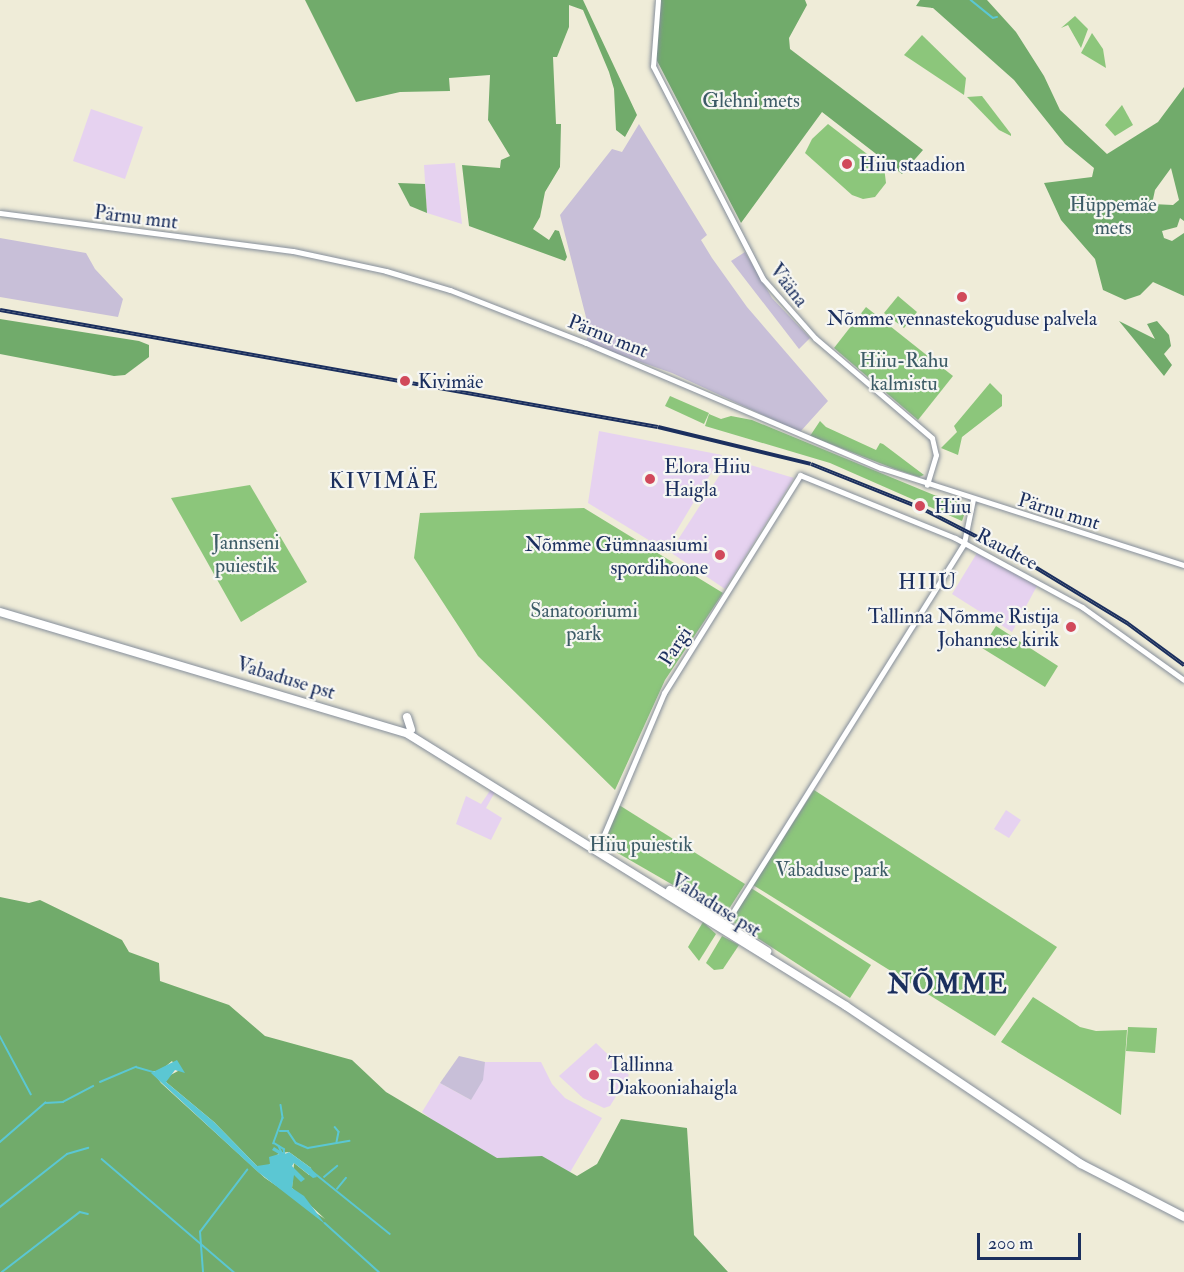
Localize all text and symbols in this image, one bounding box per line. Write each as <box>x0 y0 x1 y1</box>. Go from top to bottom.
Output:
park label: Glehni mets <box>702 88 800 112</box>
place label: Hiiu staadion <box>859 152 965 176</box>
marker: Hiiu staadion <box>840 157 854 171</box>
park label: Hüppemäe mets <box>1069 192 1157 239</box>
street label: Pärnu mnt <box>93 200 179 234</box>
street label: Vääna <box>765 258 813 312</box>
marker: Nõmme vennastekoguduse palvela <box>955 290 969 304</box>
place label: Nõmme vennastekoguduse palvela <box>827 306 1097 330</box>
street label: Pärnu mnt <box>564 309 652 363</box>
park label: Hiiu-Rahu kalmistu <box>860 348 948 395</box>
place label: Kivimäe <box>418 369 483 393</box>
marker: Kivimäe <box>396 372 414 390</box>
place label: Elora Hiiu Haigla <box>664 455 750 502</box>
district label: KIVIMÄE <box>329 469 439 495</box>
marker: Elora Hiiu Haigla <box>641 470 659 488</box>
street label: Pärnu mnt <box>1015 487 1103 535</box>
place label: Hiiu <box>934 494 971 518</box>
marker: Hiiu <box>911 497 929 515</box>
street label: Raudtee <box>972 523 1042 575</box>
park label: Jannseni puiestik <box>212 531 280 578</box>
place label: Nõmme Gümnaasiumi spordihoone <box>525 532 708 579</box>
marker: Nõmme Gümnaasiumi spordihoone <box>713 548 727 562</box>
district label: HIIU <box>898 570 958 596</box>
park label: Sanatooriumi park <box>530 598 638 645</box>
place label: Tallinna Nõmme Ristija Johannese kirik <box>868 604 1059 651</box>
marker: Tallinna Nõmme Ristija Johannese kirik <box>1064 620 1078 634</box>
street label: Pargi <box>654 622 696 670</box>
street label: Vabaduse pst <box>234 652 338 704</box>
park label: Hiiu puiestik <box>589 832 693 856</box>
park label: Vabaduse park <box>775 857 889 881</box>
street label: Vabaduse pst <box>666 868 766 942</box>
district label: NÕMME <box>888 970 1008 1002</box>
place label: Tallinna Diakooniahaigla <box>608 1052 737 1099</box>
marker: Tallinna Diakooniahaigla <box>585 1066 603 1084</box>
scale bar <box>980 1221 1084 1259</box>
text: 200 m <box>988 1232 1033 1255</box>

